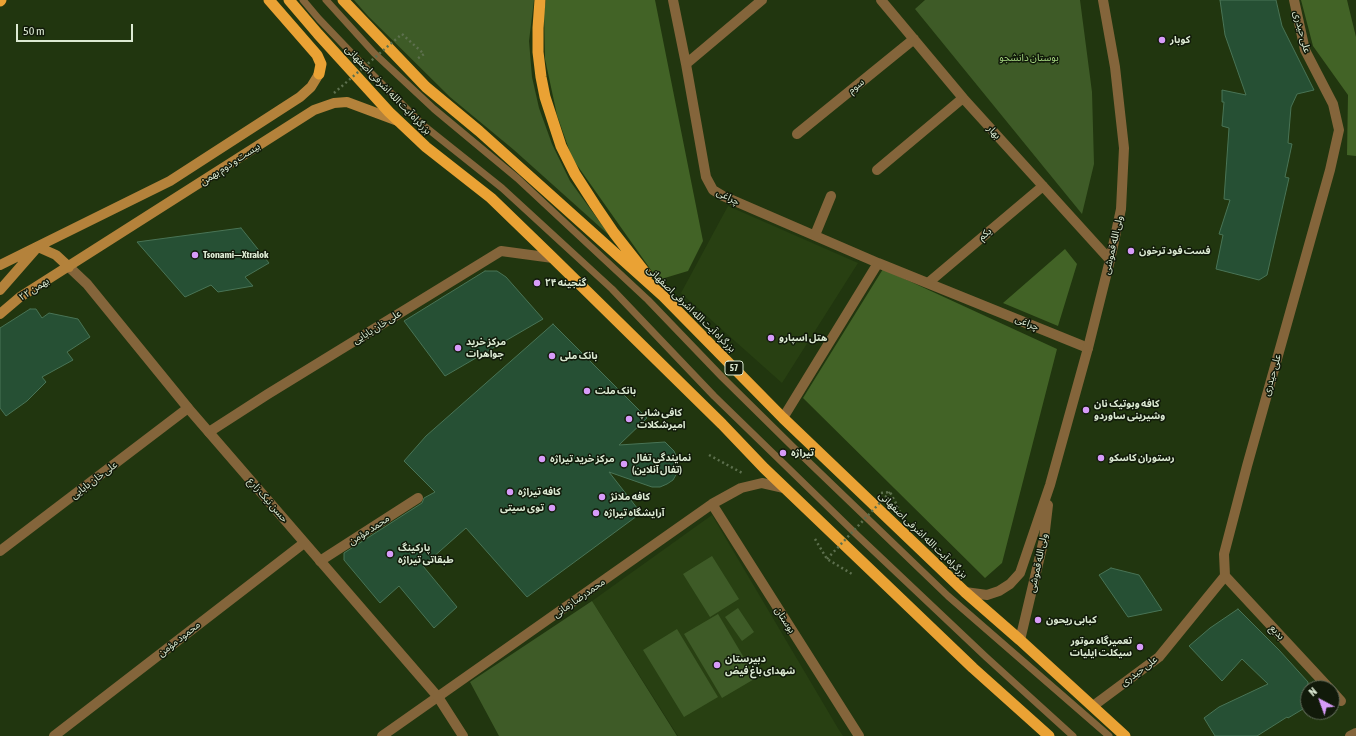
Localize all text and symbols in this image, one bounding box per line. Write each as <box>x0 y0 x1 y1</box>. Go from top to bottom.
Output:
street label: علی حیدری <box>1291 10 1313 54</box>
scale bar <box>18 16 135 42</box>
text: 50 m <box>23 24 45 38</box>
place label: کوبار <box>1170 34 1190 46</box>
marker: کوبار <box>1157 35 1167 45</box>
street label: بزرگراه آیت الله اشرفی اصفهانی <box>342 43 434 137</box>
park label: بوستان دانشجو <box>999 52 1059 64</box>
street label: سوم <box>845 76 867 96</box>
street label: بهار <box>985 123 1003 141</box>
street label: بیست و دوم بهمن <box>198 140 262 188</box>
street label: چراغی <box>714 186 742 208</box>
street label: ولی الله قموشی <box>1100 214 1126 276</box>
street label: یکم <box>976 225 994 243</box>
place label: فست فود ترخون <box>1139 245 1210 257</box>
marker: فست فود ترخون <box>1126 246 1136 256</box>
place label: Tsonami—Xtralok <box>203 249 268 261</box>
marker: Tsonami—Xtralok <box>190 250 200 260</box>
street label: بزرگراه آیت الله اشرفی اصفهانی <box>644 263 738 355</box>
street label: ۲۲ بهمن <box>17 275 51 303</box>
place label: گنجینه ۲۴ <box>545 277 586 289</box>
marker: گنجینه ۲۴ <box>532 278 542 288</box>
street label: علی خان بابایی <box>350 307 404 347</box>
street label: چراغی <box>1013 313 1041 333</box>
place label: هتل اسپارو <box>779 332 827 344</box>
marker: هتل اسپارو <box>766 333 776 343</box>
place label: مرکز خرید جواهرات <box>466 336 506 360</box>
marker: مرکز خرید جواهرات <box>453 343 463 353</box>
place label: بانک ملی <box>560 350 598 362</box>
marker: بانک ملی <box>547 351 557 361</box>
street label: علی حیدری <box>1260 353 1284 397</box>
road number: 57 <box>725 361 743 375</box>
place label: بانک ملت <box>595 385 636 397</box>
marker: بانک ملت <box>582 386 592 396</box>
place label: کافه وبوتیک نان وشیرینی ساوردو <box>1094 398 1165 422</box>
marker: کافه وبوتیک نان وشیرینی ساوردو <box>1081 405 1091 415</box>
place label: کافی شاپ امیرشکلات <box>637 407 685 430</box>
marker: کافی شاپ امیرشکلات <box>624 414 634 424</box>
place label: تیراژه <box>791 447 814 459</box>
marker: تیراژه <box>778 448 788 458</box>
place label: نمایندگی تفال (تفال آنلاین) <box>632 452 691 476</box>
place label: رستوران کاسکو <box>1109 452 1175 464</box>
place label: مرکز خرید تیراژه <box>550 453 615 465</box>
marker: رستوران کاسکو <box>1096 453 1106 463</box>
marker: مرکز خرید تیراژه <box>537 454 547 464</box>
street label: علی خان بابایی <box>68 459 120 501</box>
marker: نمایندگی تفال (تفال آنلاین) <box>619 459 629 469</box>
street label: حسن نیک زارع <box>245 475 291 525</box>
place label: کافه تیراژه <box>518 486 561 498</box>
marker: کافه تیراژه <box>505 487 515 497</box>
street label: بزرگراه آیت الله اشرفی اصفهانی <box>876 489 970 581</box>
place label: کافه ملانژ <box>610 491 650 503</box>
marker: کافه ملانژ <box>597 492 607 502</box>
place label: توی سیتی <box>500 502 544 514</box>
marker: توی سیتی <box>547 503 557 513</box>
place label: آرایشگاه تیراژه <box>604 507 664 519</box>
marker: آرایشگاه تیراژه <box>591 508 601 518</box>
street label: محمد مؤمن <box>346 512 392 548</box>
street label: ولی الله قموشی <box>1026 532 1050 594</box>
place label: پارکینگ طبقاتی تیراژه <box>398 542 454 566</box>
marker: پارکینگ طبقاتی تیراژه <box>385 549 395 559</box>
street label: محمدرضا زمانی <box>551 576 607 620</box>
street label: بوستان <box>772 605 798 635</box>
place label: کبابی ریحون <box>1046 614 1097 626</box>
marker: کبابی ریحون <box>1033 615 1043 625</box>
street label: محمود مؤمن <box>155 619 203 659</box>
street label: بدیع <box>1267 622 1287 642</box>
place label: تعمیرگاه موتور سیکلت ایلیات <box>1070 635 1132 658</box>
marker: تعمیرگاه موتور سیکلت ایلیات <box>1135 642 1145 652</box>
place label: دبیرستان شهدای باغ فیض <box>725 653 795 676</box>
street label: علی حیدری <box>1118 653 1160 689</box>
marker: دبیرستان شهدای باغ فیض <box>712 660 722 670</box>
north arrow <box>1300 680 1340 720</box>
text: N <box>1306 685 1319 698</box>

